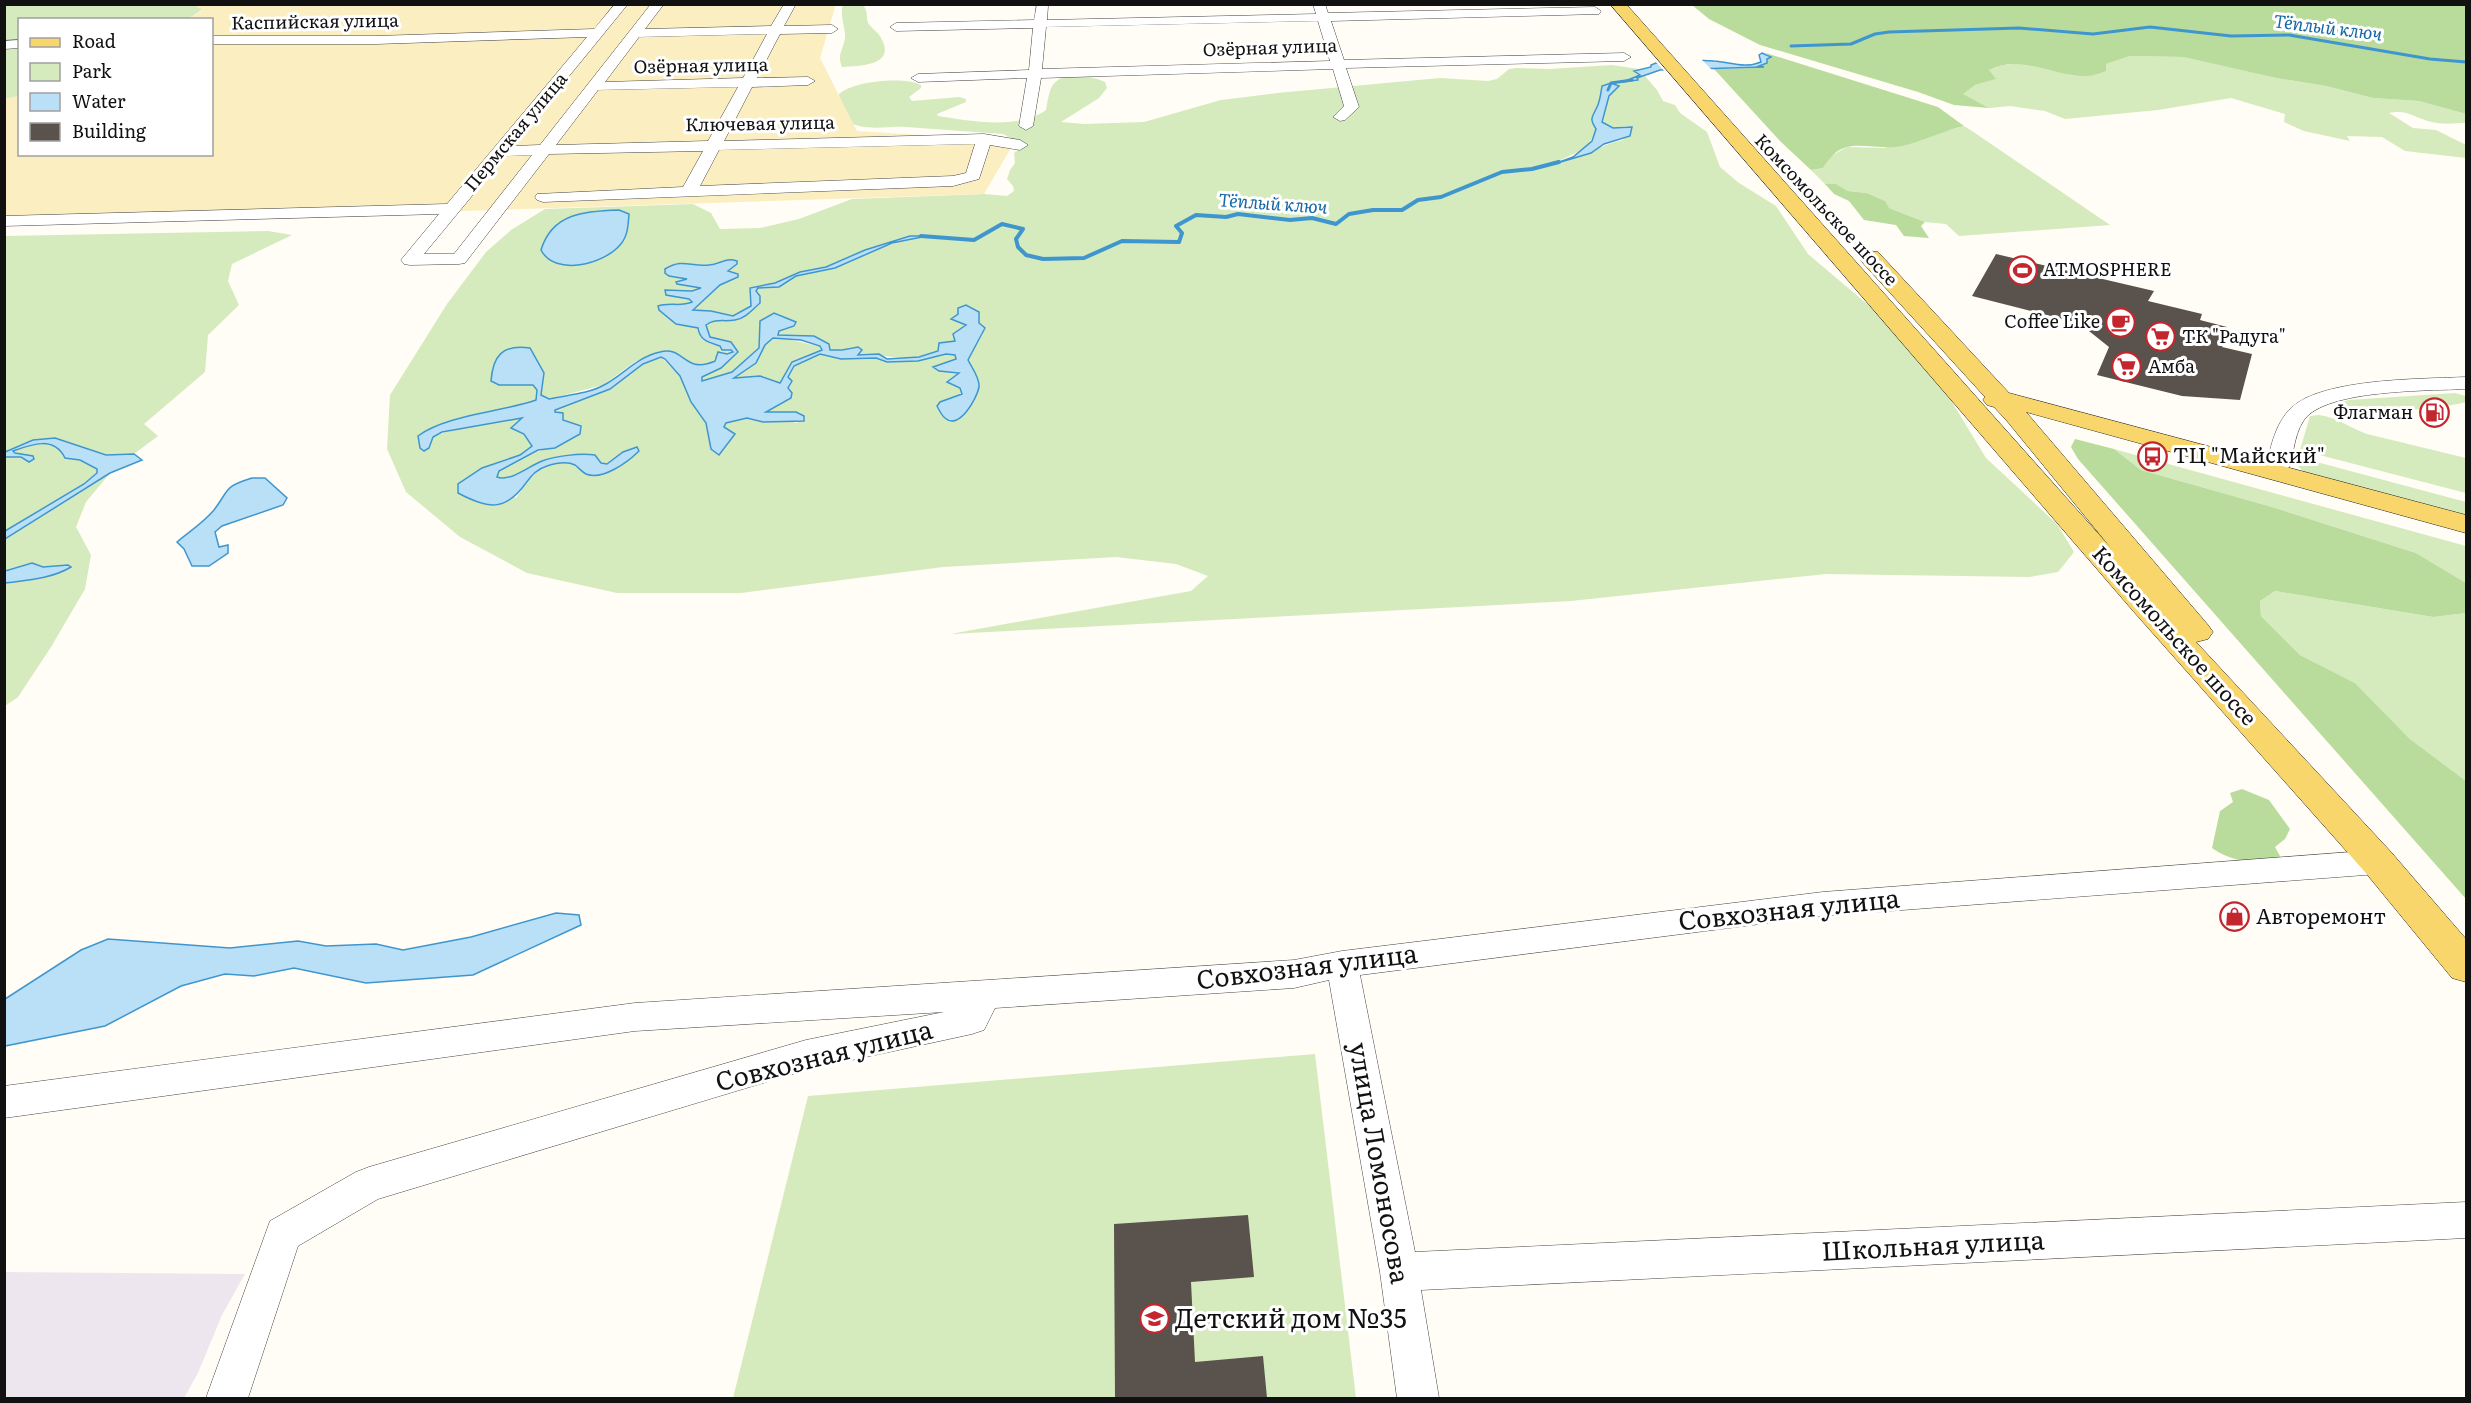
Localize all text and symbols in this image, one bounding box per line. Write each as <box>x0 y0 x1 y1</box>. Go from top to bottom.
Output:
street label: Каспийская улица <box>231 6 399 35</box>
water label: Тёплый ключ <box>2273 6 2384 47</box>
legend <box>18 18 213 156</box>
text: Road <box>72 27 116 54</box>
street label: Озёрная улица <box>1202 31 1338 62</box>
street label: Озёрная улица <box>633 50 769 79</box>
text: Park <box>72 57 113 84</box>
street label: Пермская улица <box>457 65 573 197</box>
text: Water <box>72 87 126 114</box>
street label: Ключевая улица <box>685 108 835 137</box>
text: Building <box>72 117 147 144</box>
street label: Комсомольское шоссе <box>1749 127 1905 291</box>
water label: Тёплый ключ <box>1218 185 1329 220</box>
sports icon: ATMOSPHERE <box>2006 254 2038 286</box>
place label: ATMOSPHERE <box>2043 255 2172 282</box>
cafe icon: Coffee Like <box>2105 306 2137 338</box>
place label: Coffee Like <box>2004 307 2100 334</box>
supermarket icon: ТК "Радуга" <box>2145 321 2177 353</box>
place label: ТК "Радуга" <box>2182 322 2286 349</box>
supermarket icon: Амба <box>2111 351 2143 383</box>
place label: Амба <box>2148 352 2195 379</box>
fuel station icon: Флагман <box>2418 397 2450 429</box>
place label: Флагман <box>2333 398 2413 425</box>
place label: ТЦ "Майский" <box>2173 438 2325 469</box>
bus stop icon: ТЦ "Майский" <box>2136 440 2168 472</box>
street label: Комсомольское шоссе <box>2086 537 2265 731</box>
street label: Совхозная улица <box>1676 877 1901 939</box>
place label: Авторемонт <box>2256 899 2386 930</box>
shop icon: Авторемонт <box>2219 901 2251 933</box>
street label: Совхозная улица <box>1194 932 1419 997</box>
street label: Совхозная улица <box>711 1008 936 1099</box>
street label: улица Ломоносова <box>1341 1039 1422 1286</box>
street label: Школьная улица <box>1820 1218 2045 1269</box>
place label: Детский дом №35 <box>1175 1297 1407 1336</box>
school or university icon: Детский дом №35 <box>1138 1303 1170 1335</box>

